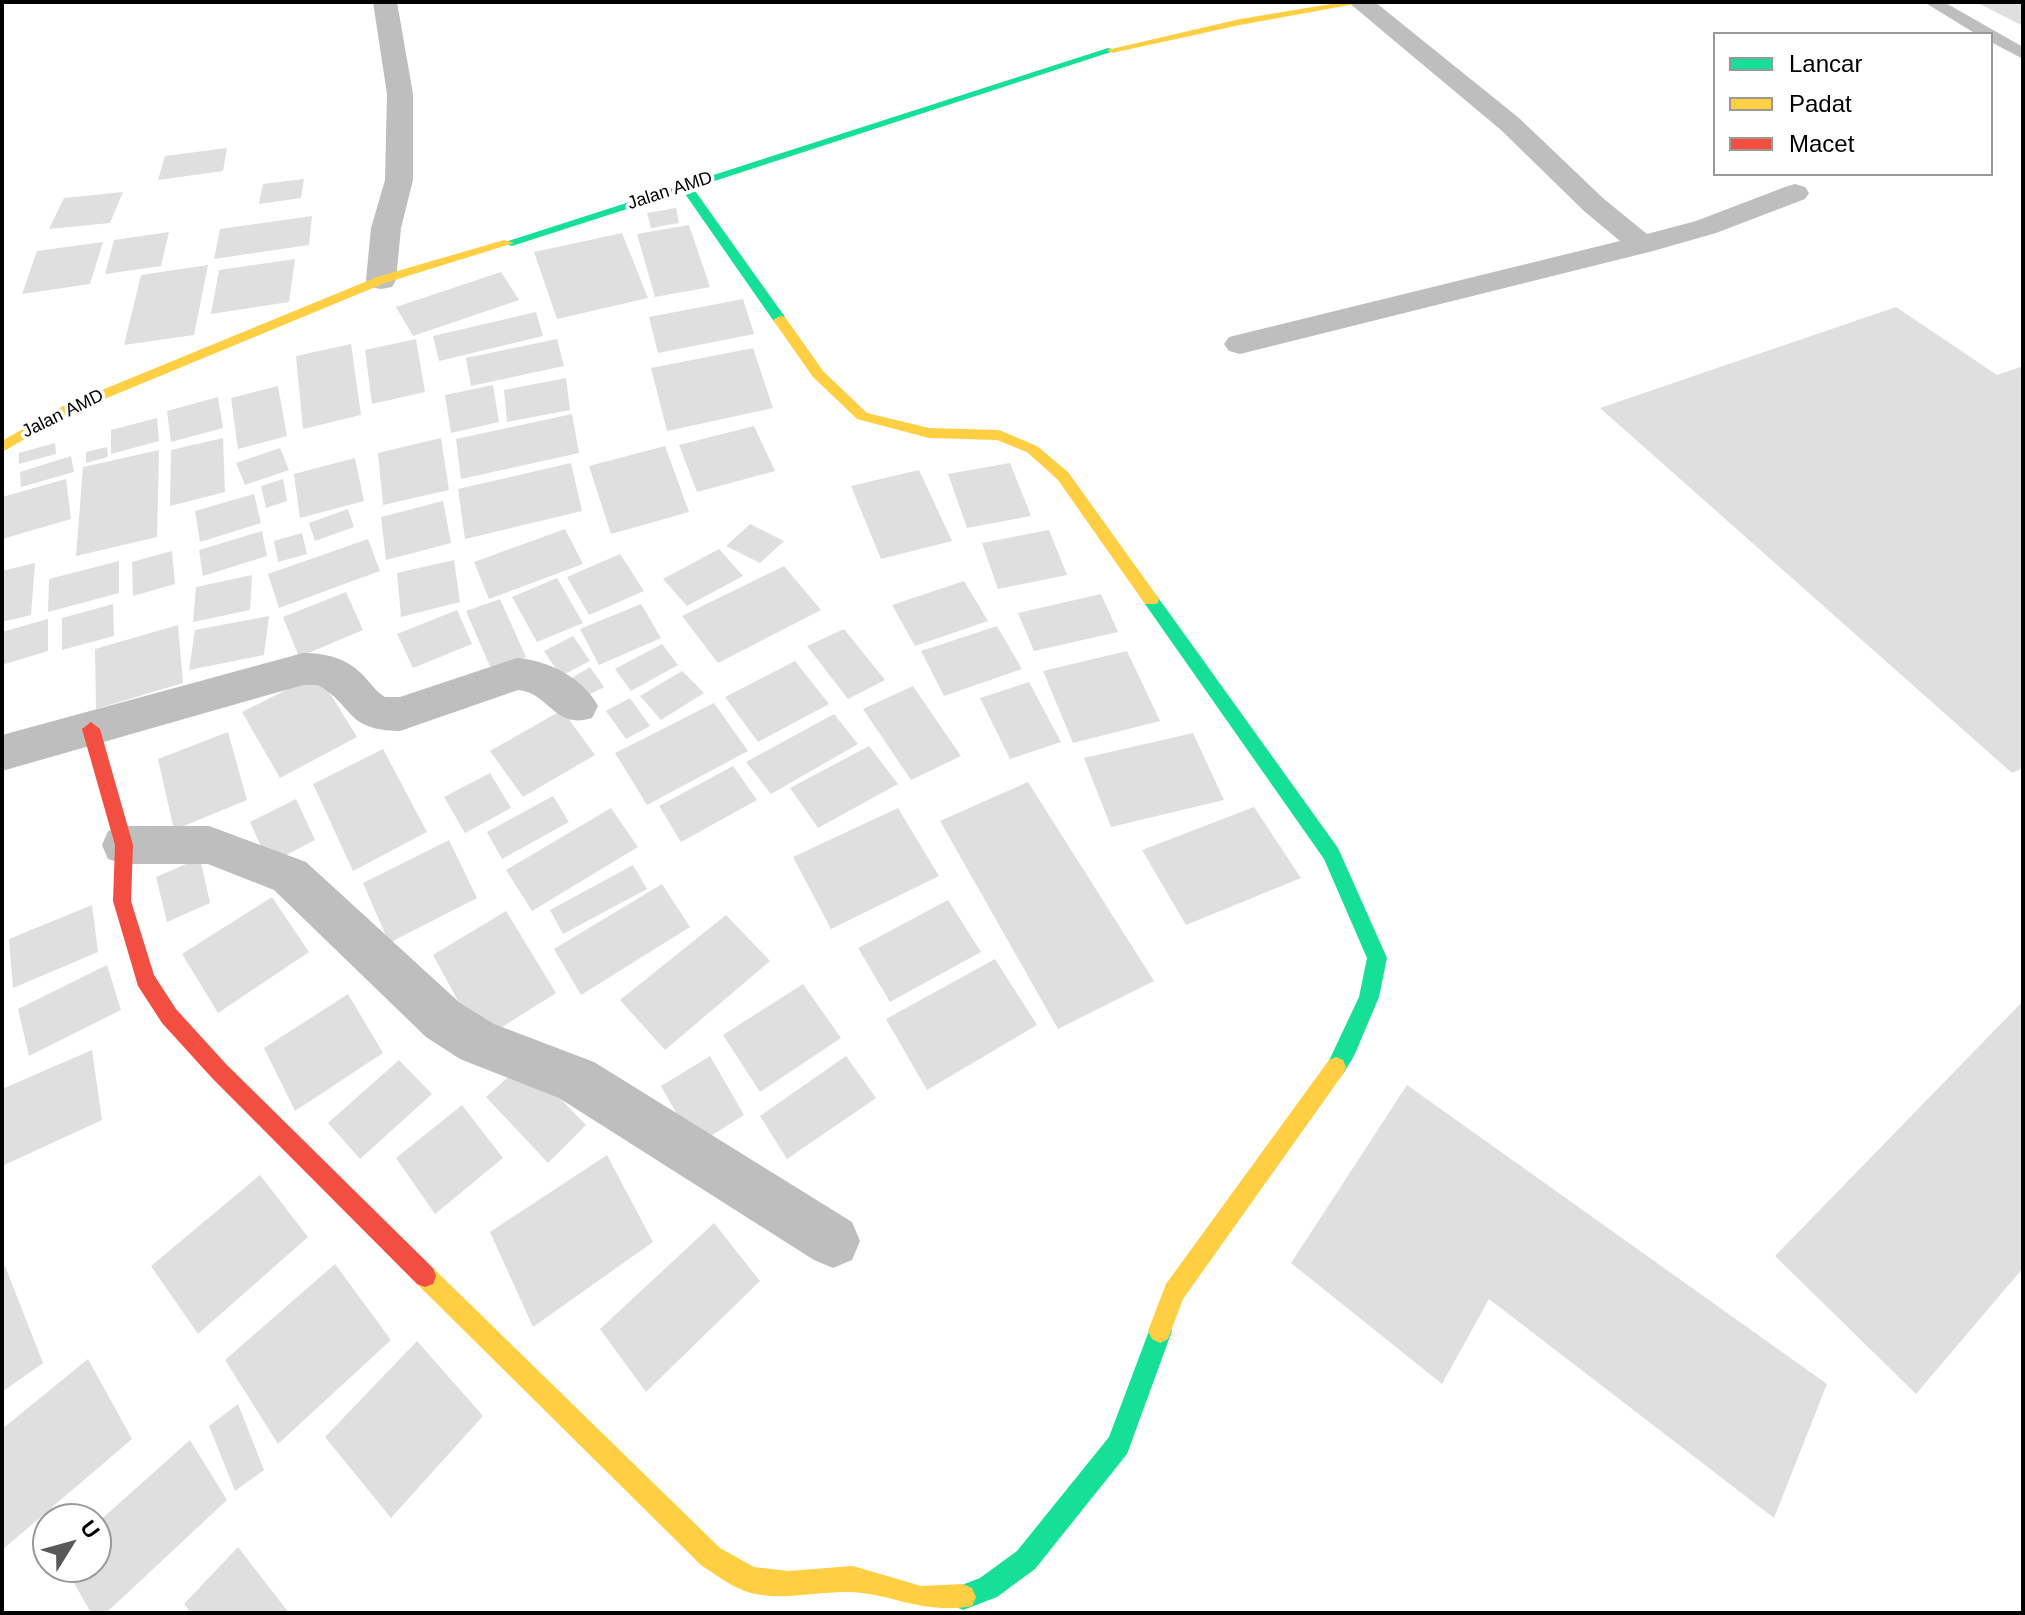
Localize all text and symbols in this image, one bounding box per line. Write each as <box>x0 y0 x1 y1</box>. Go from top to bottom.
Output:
legend <box>1713 32 1993 176</box>
text: Lancar <box>1789 50 1862 77</box>
text: Padat <box>1789 90 1852 117</box>
text: Macet <box>1789 130 1854 157</box>
street label: Jalan AMD <box>625 167 715 215</box>
street label: Jalan AMD <box>19 385 107 443</box>
north arrow <box>32 1503 112 1583</box>
text: U <box>75 1516 105 1543</box>

